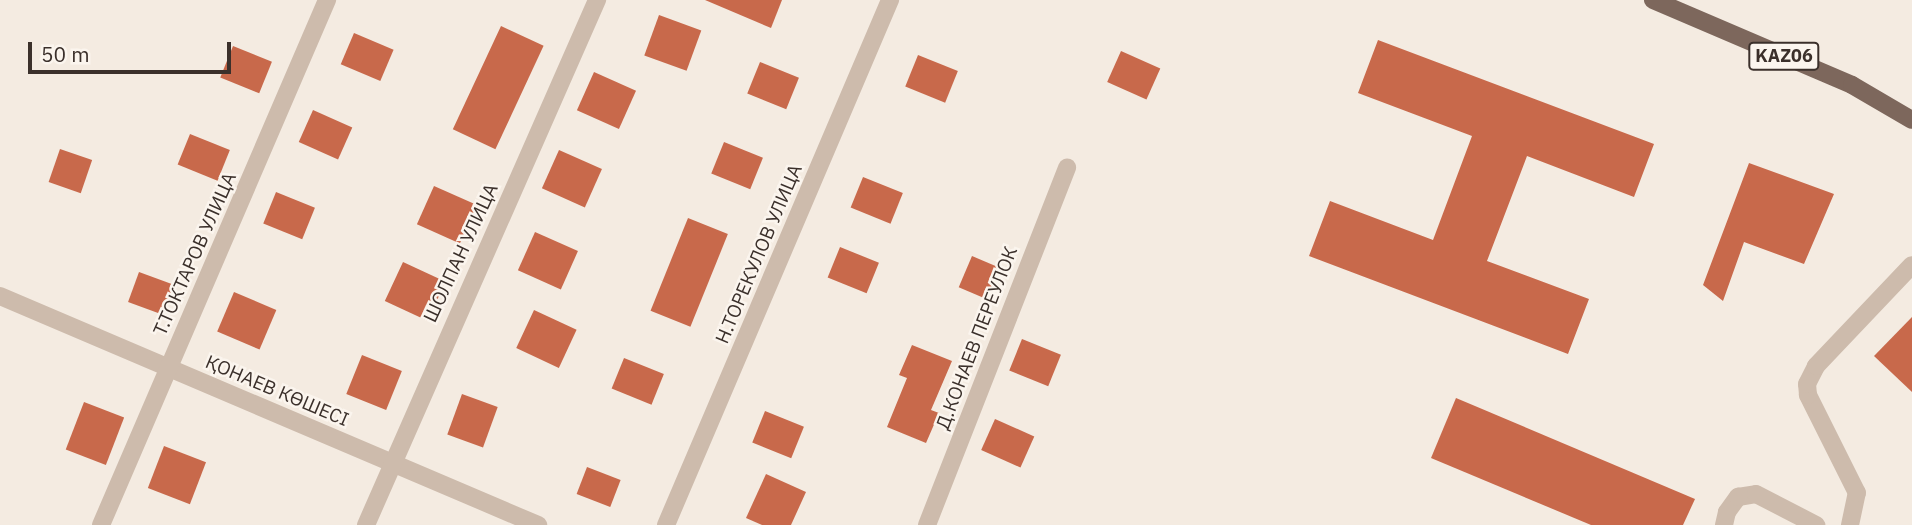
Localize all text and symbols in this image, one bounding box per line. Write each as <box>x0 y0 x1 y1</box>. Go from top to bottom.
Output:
scale bar <box>32 28 234 72</box>
text: 50 m <box>41 40 90 68</box>
road number: KАZ06 <box>1747 42 1821 70</box>
street label: Н.ТОРЕКУЛОВ УЛИЦА <box>711 161 807 347</box>
street label: Т.ТОКТАРОВ УЛИЦА <box>149 169 241 339</box>
street label: ШОЛПАН УЛИЦА <box>419 180 503 326</box>
street label: Д.КОНАЕВ ПЕРЕУЛОК <box>932 243 1022 433</box>
street label: ҚОНАЕВ КӨШЕСІ <box>202 351 352 431</box>

